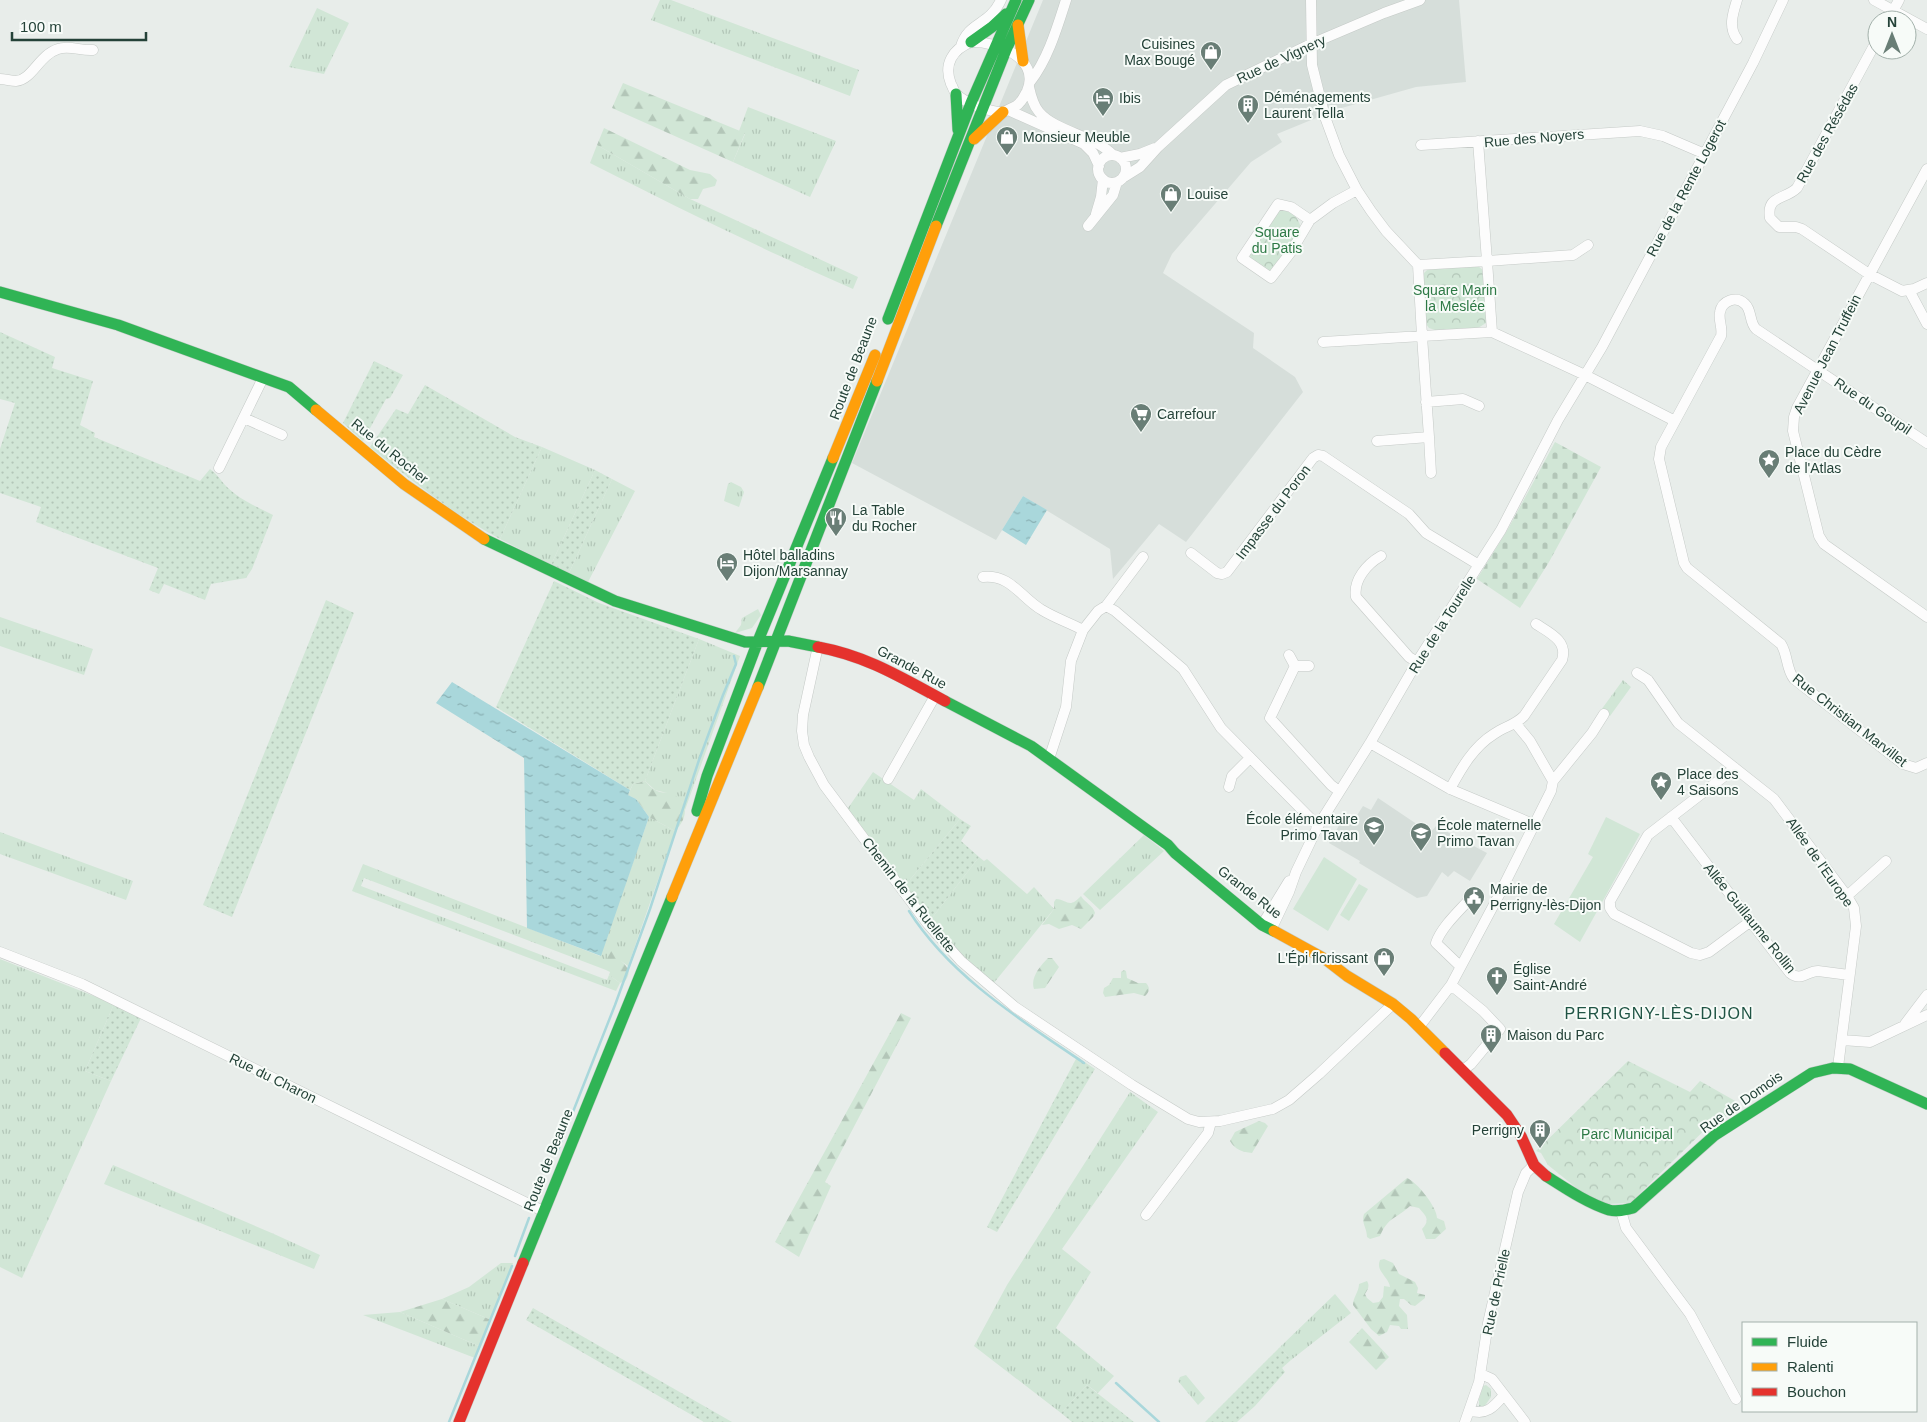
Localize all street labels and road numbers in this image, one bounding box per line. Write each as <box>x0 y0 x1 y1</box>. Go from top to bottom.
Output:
street label: Rue de Vignery <box>1234 31 1328 87</box>
street label: Rue des Résédas <box>1793 80 1861 186</box>
street label: Rue de la Rente Logerot <box>1643 117 1729 259</box>
street label: Rue des Noyers <box>1483 126 1585 150</box>
street label: Avenue Jean Truffein <box>1790 292 1864 416</box>
street label: Route de Beaune <box>826 314 880 422</box>
street label: Rue du Goupil <box>1831 374 1915 438</box>
street label: Rue du Rocher <box>348 415 432 487</box>
street label: Impasse du Poron <box>1232 462 1314 562</box>
street label: Rue de la Tourelle <box>1405 572 1479 676</box>
street label: Grande Rue <box>875 642 950 692</box>
street label: Rue Christian Marvillet <box>1790 670 1910 770</box>
street label: Allée de l'Europe <box>1783 814 1857 910</box>
street label: Chemin de la Ruellette <box>859 834 959 956</box>
street label: Allée Guillaume Rollin <box>1701 860 1799 976</box>
street label: Grande Rue <box>1215 862 1285 922</box>
street label: Rue du Charon <box>227 1050 319 1106</box>
street label: Rue de Domois <box>1697 1068 1785 1136</box>
street label: Route de Beaune <box>520 1106 576 1214</box>
street label: Rue de Prielle <box>1479 1247 1513 1337</box>

